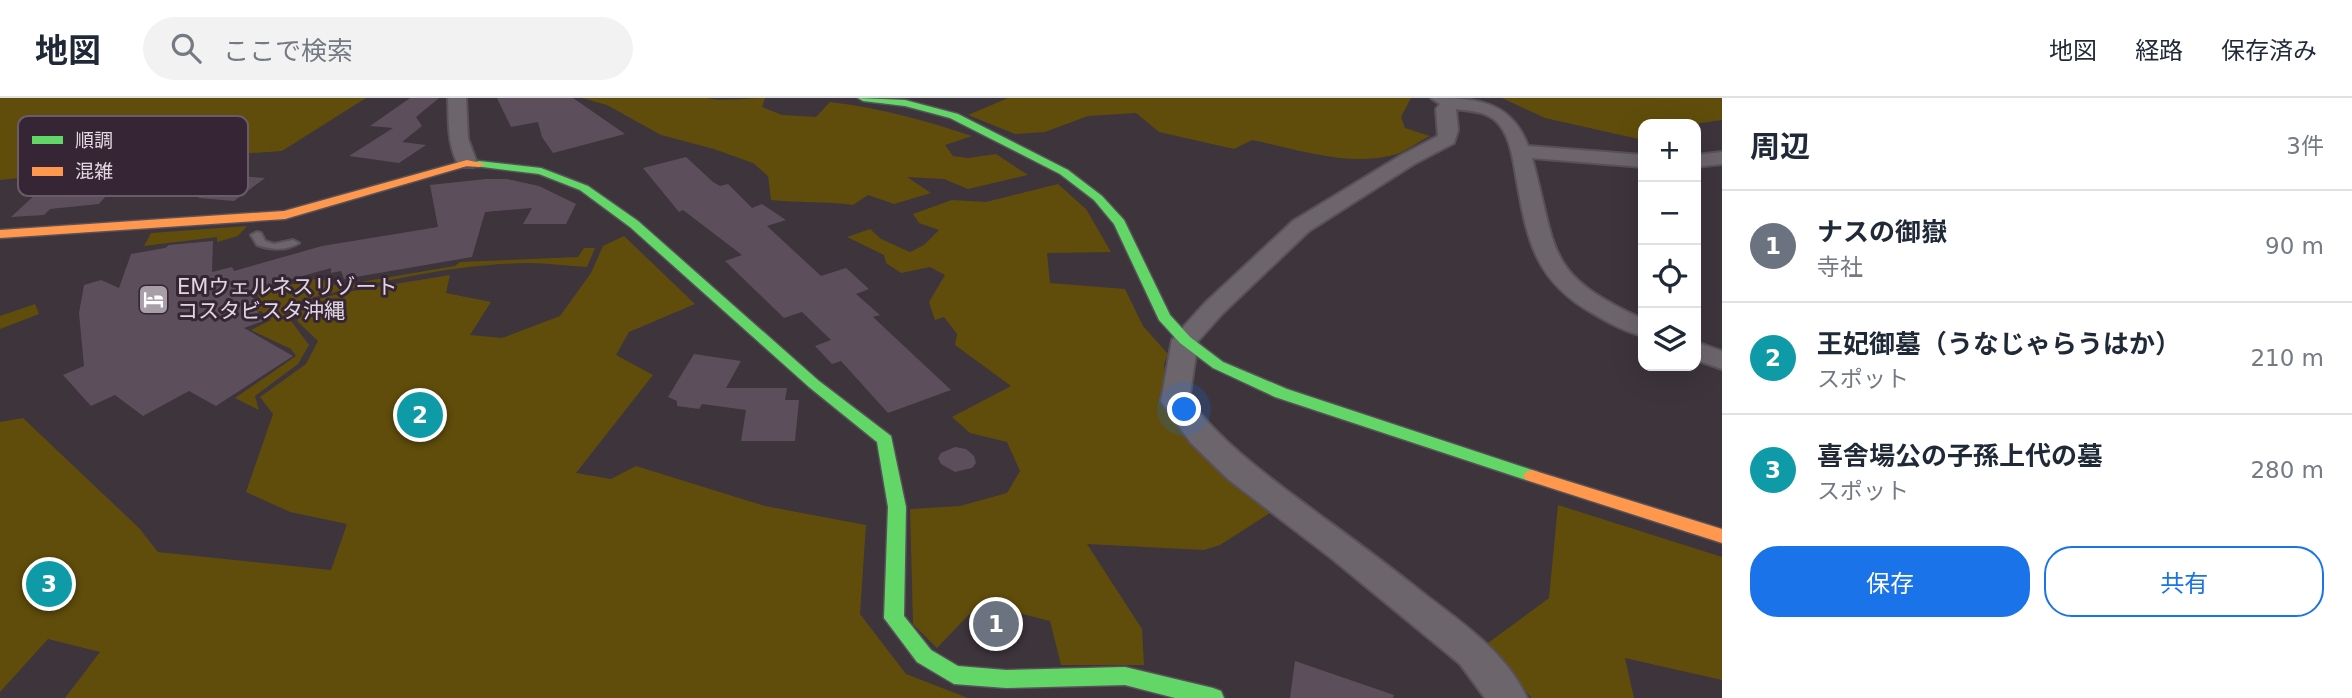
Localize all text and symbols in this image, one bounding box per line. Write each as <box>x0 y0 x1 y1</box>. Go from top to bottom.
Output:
search box <box>143 17 633 80</box>
icon: search <box>167 29 205 67</box>
text: 地図 <box>35 31 101 70</box>
text: ここで検索 <box>223 36 353 66</box>
text: 地図 <box>2049 37 2097 65</box>
text: 経路 <box>2135 37 2183 65</box>
text: 保存済み <box>2221 37 2317 65</box>
legend <box>18 116 248 196</box>
map controls <box>1638 119 1701 371</box>
button: + <box>1638 119 1701 182</box>
text: 順調 <box>75 129 113 151</box>
text: 周辺 <box>1750 129 1810 164</box>
text: 3件 <box>2286 133 2324 159</box>
text: 混雑 <box>75 160 113 182</box>
button: − <box>1638 182 1701 245</box>
text: ナスの御嶽 <box>1817 217 1947 247</box>
text: 1 <box>1765 233 1781 259</box>
text: 90 m <box>2265 233 2324 259</box>
button: locate <box>1638 245 1701 308</box>
text: 寺社 <box>1817 254 1863 280</box>
place label: EMウェルネスリゾート コスタビスタ沖縄 <box>177 275 397 323</box>
hotel icon: EMウェルネスリゾート コスタビスタ沖縄 <box>137 282 171 316</box>
button: layers <box>1638 308 1701 371</box>
text: 王妃御墓（うなじゃらうはか） <box>1817 329 2181 359</box>
text: 2 <box>1765 345 1781 371</box>
text: 210 m <box>2250 345 2324 371</box>
text: スポット <box>1817 366 1909 392</box>
pin: 2 <box>397 389 443 441</box>
your location <box>1167 392 1201 426</box>
text: 喜舎場公の子孫上代の墓 <box>1817 441 2103 471</box>
text: 3 <box>1765 457 1781 483</box>
text: 280 m <box>2250 457 2324 483</box>
text: スポット <box>1817 478 1909 504</box>
button: 保存 <box>1750 546 2030 617</box>
button: 共有 <box>2044 546 2324 617</box>
pin: 3 <box>26 558 72 610</box>
pin: 1 <box>973 598 1019 650</box>

